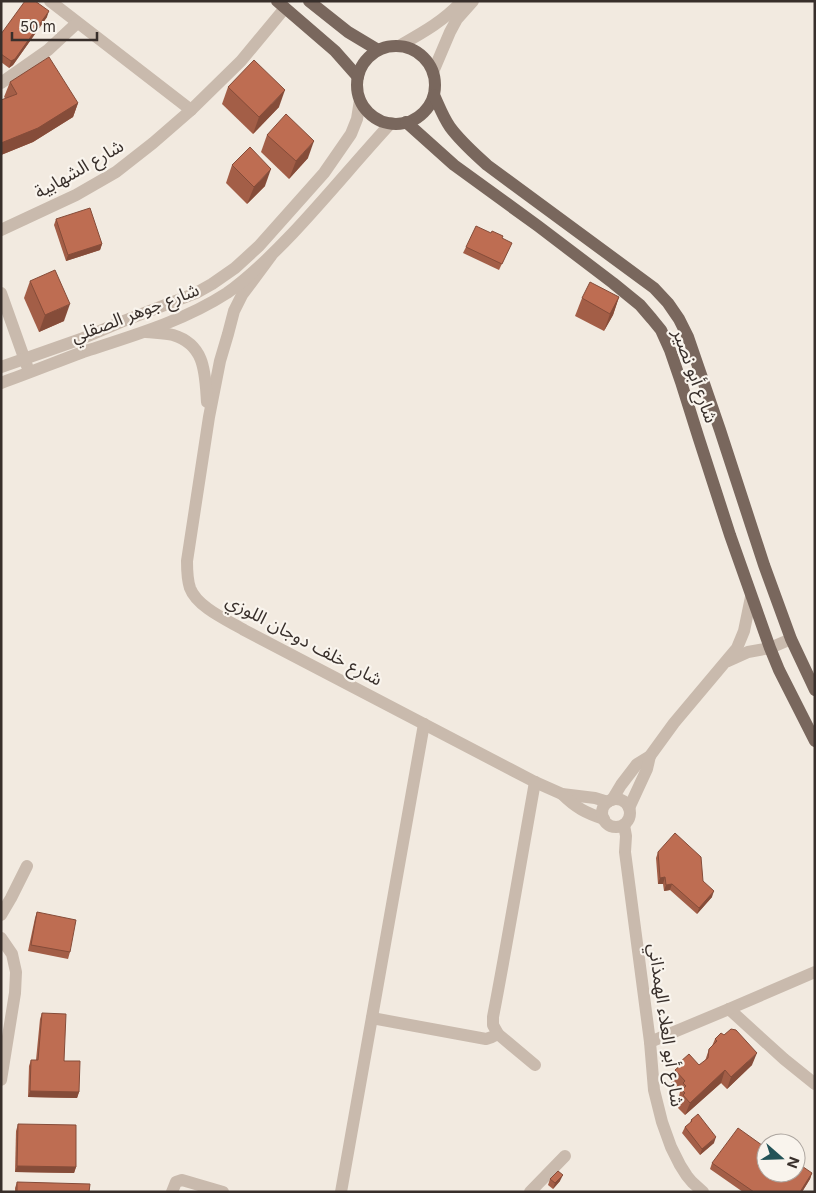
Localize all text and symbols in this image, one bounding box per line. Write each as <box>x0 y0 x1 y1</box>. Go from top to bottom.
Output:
scale bar <box>12 10 98 42</box>
text: 50 m <box>20 17 56 36</box>
street label: شارع الشهابية <box>31 135 129 206</box>
street label: شارع جوهر الصقلي <box>68 278 203 350</box>
street label: شارع أبو نصير <box>665 325 722 427</box>
street label: شارع خلف دوجان اللوزي <box>221 589 386 693</box>
street label: شارع أبو العلاء الهمذاني <box>641 942 689 1109</box>
north arrow <box>756 1133 806 1183</box>
text: N <box>784 1155 803 1171</box>

